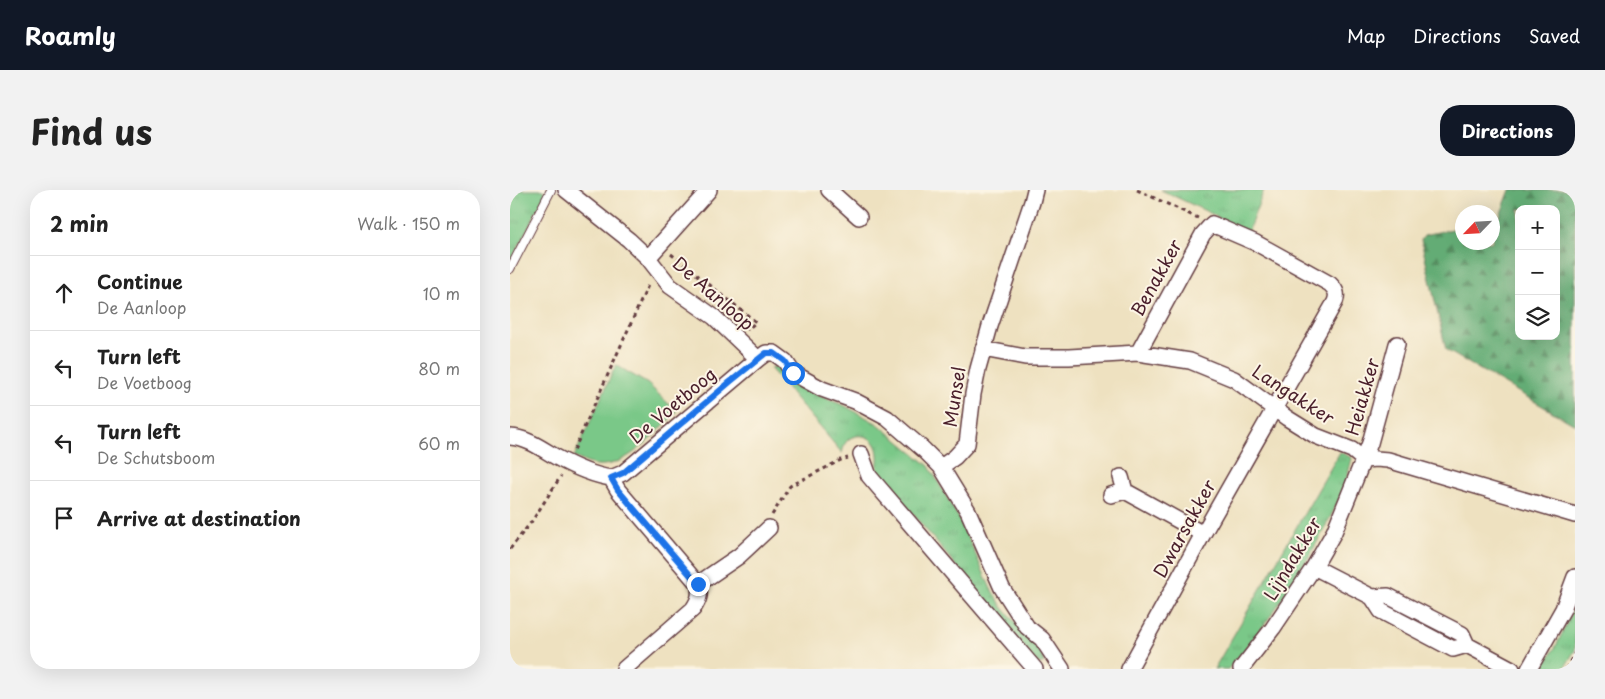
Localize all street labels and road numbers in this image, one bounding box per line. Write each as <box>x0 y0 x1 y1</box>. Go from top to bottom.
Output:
street label: Benakker <box>1123 233 1188 321</box>
street label: De Aanloop <box>667 250 761 336</box>
street label: Heiakker <box>1338 354 1386 438</box>
street label: Langakker <box>1247 357 1341 431</box>
street label: De Voetboog <box>622 360 722 450</box>
street label: Munsel <box>935 365 972 429</box>
street label: Dwarsakker <box>1146 474 1222 582</box>
street label: Lijndakker <box>1256 511 1328 605</box>

